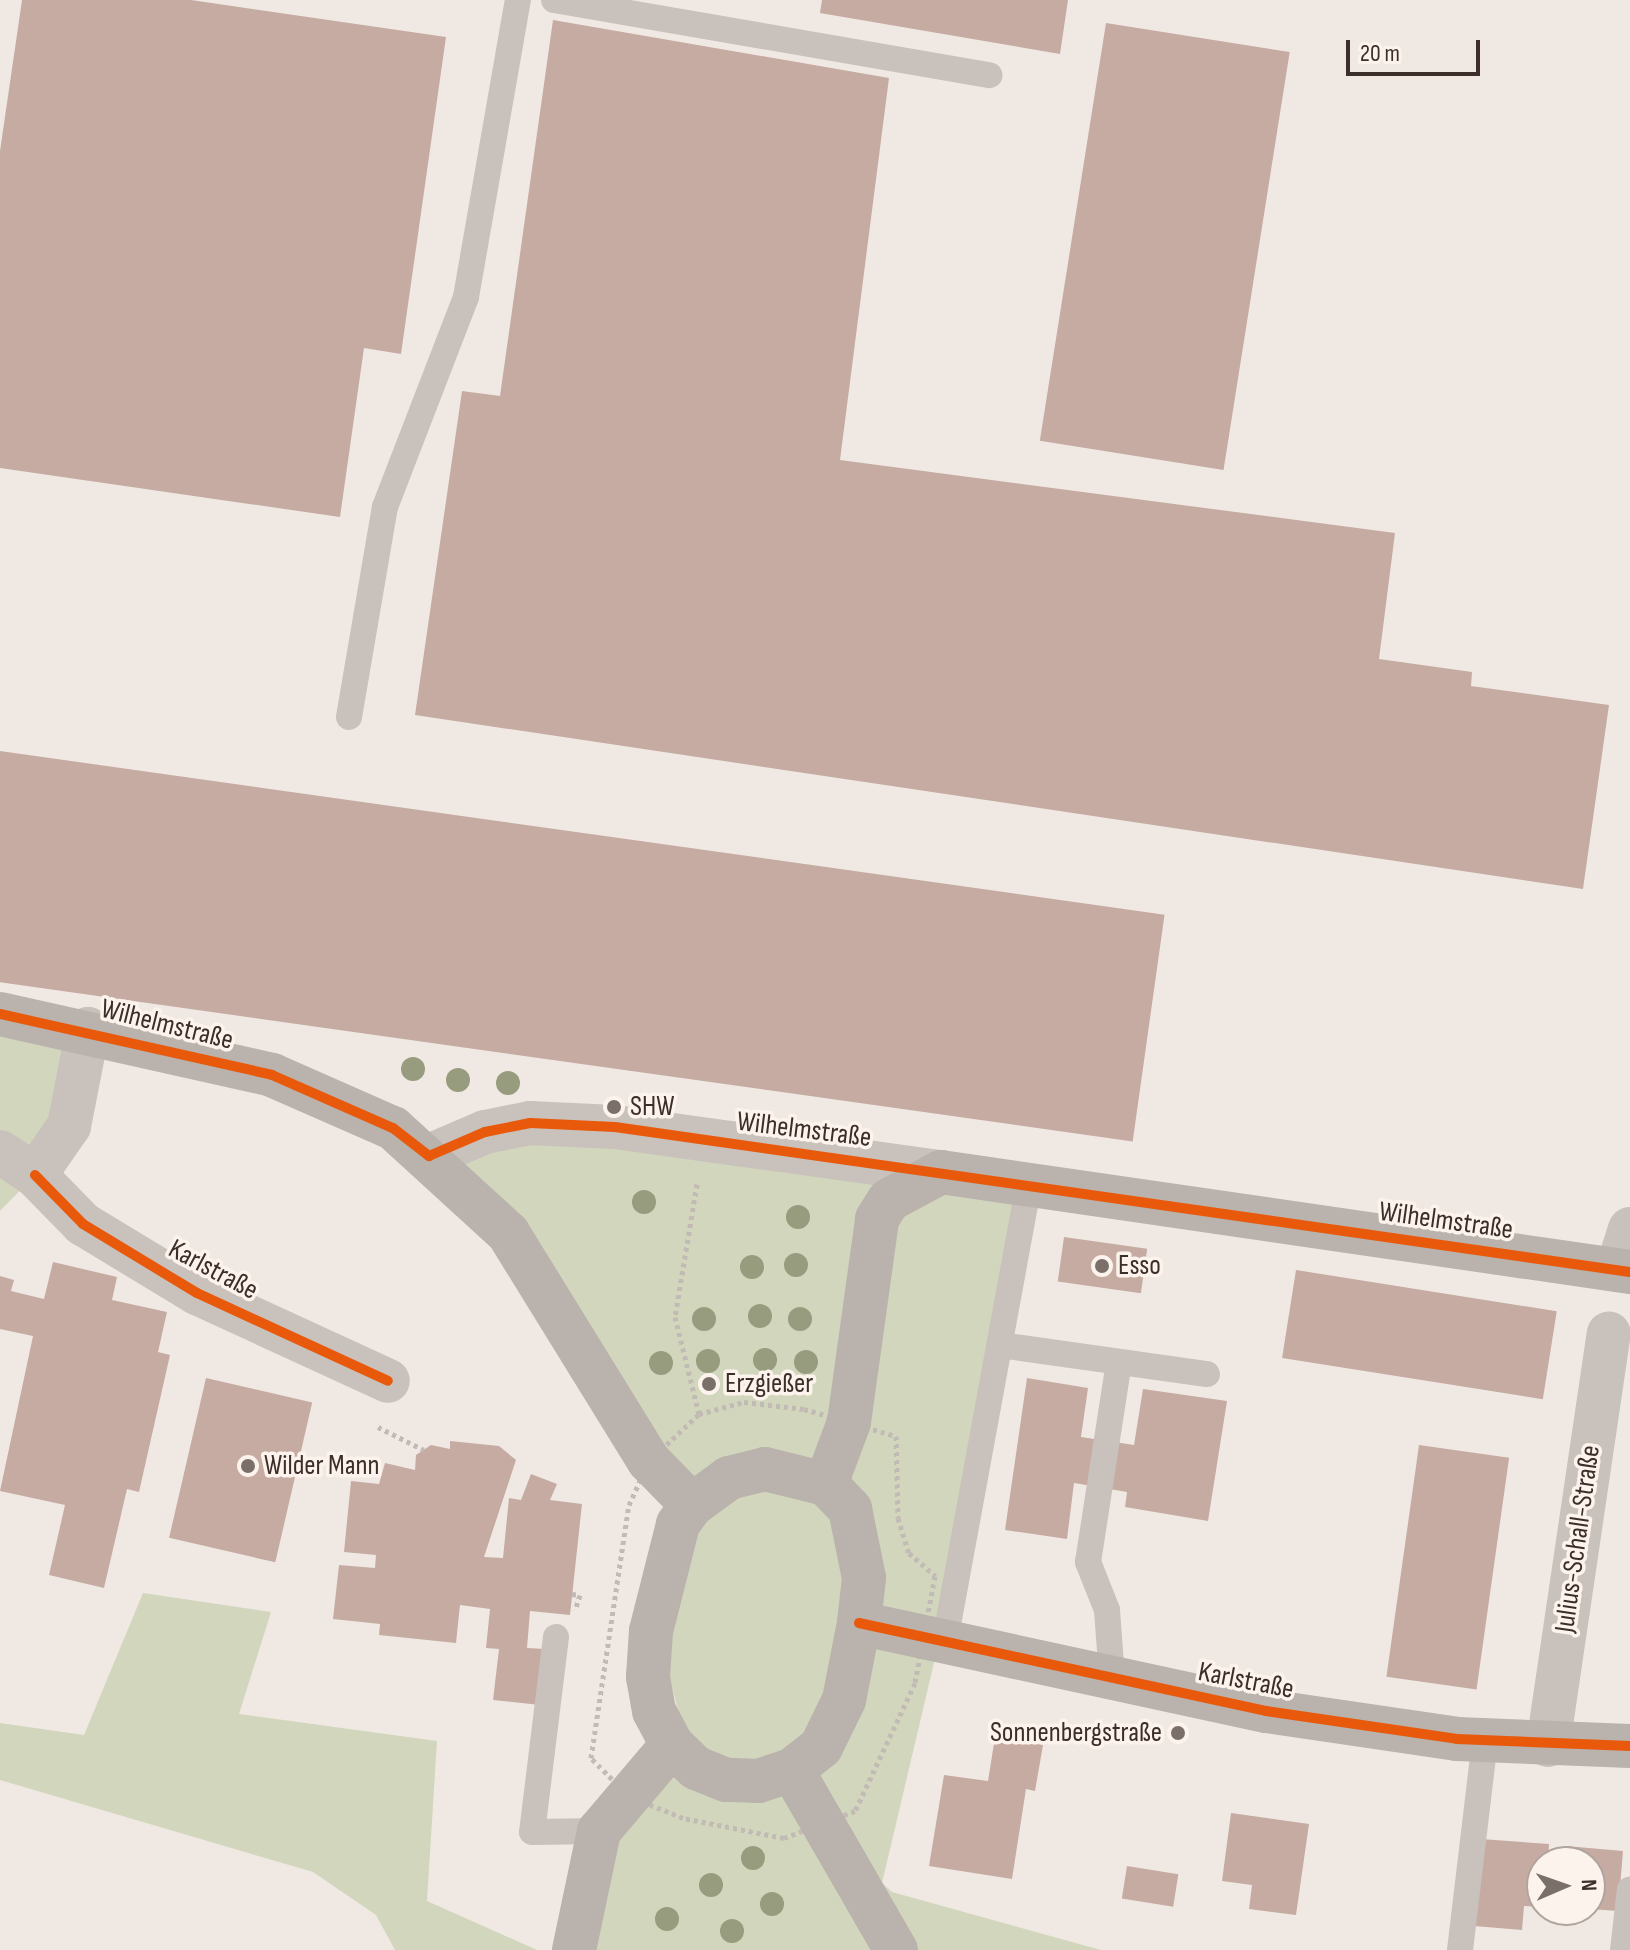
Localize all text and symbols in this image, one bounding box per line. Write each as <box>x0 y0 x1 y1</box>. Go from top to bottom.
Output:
scale bar <box>1350 24 1484 74</box>
text: 20 m <box>1360 39 1400 68</box>
street label: Wilhelmstraße <box>97 992 237 1058</box>
place label: SHW <box>630 1090 674 1124</box>
marker: SHW <box>605 1098 623 1116</box>
street label: Wilhelmstraße <box>735 1105 873 1155</box>
street label: Wilhelmstraße <box>1377 1195 1515 1247</box>
street label: Karlstraße <box>163 1233 263 1307</box>
place label: Esso <box>1118 1249 1161 1283</box>
marker: Esso <box>1093 1257 1111 1275</box>
place label: Erzgießer <box>725 1367 813 1401</box>
marker: Erzgießer <box>700 1375 718 1393</box>
street label: Julius-Schall-Straße <box>1548 1443 1608 1635</box>
place label: Wilder Mann <box>264 1449 379 1483</box>
marker: Wilder Mann <box>239 1457 257 1475</box>
street label: Karlstraße <box>1195 1655 1297 1707</box>
place label: Sonnenbergstraße <box>990 1716 1162 1750</box>
marker: Sonnenbergstraße <box>1169 1724 1187 1742</box>
north arrow <box>1526 1846 1606 1926</box>
text: N <box>1575 1879 1602 1892</box>

